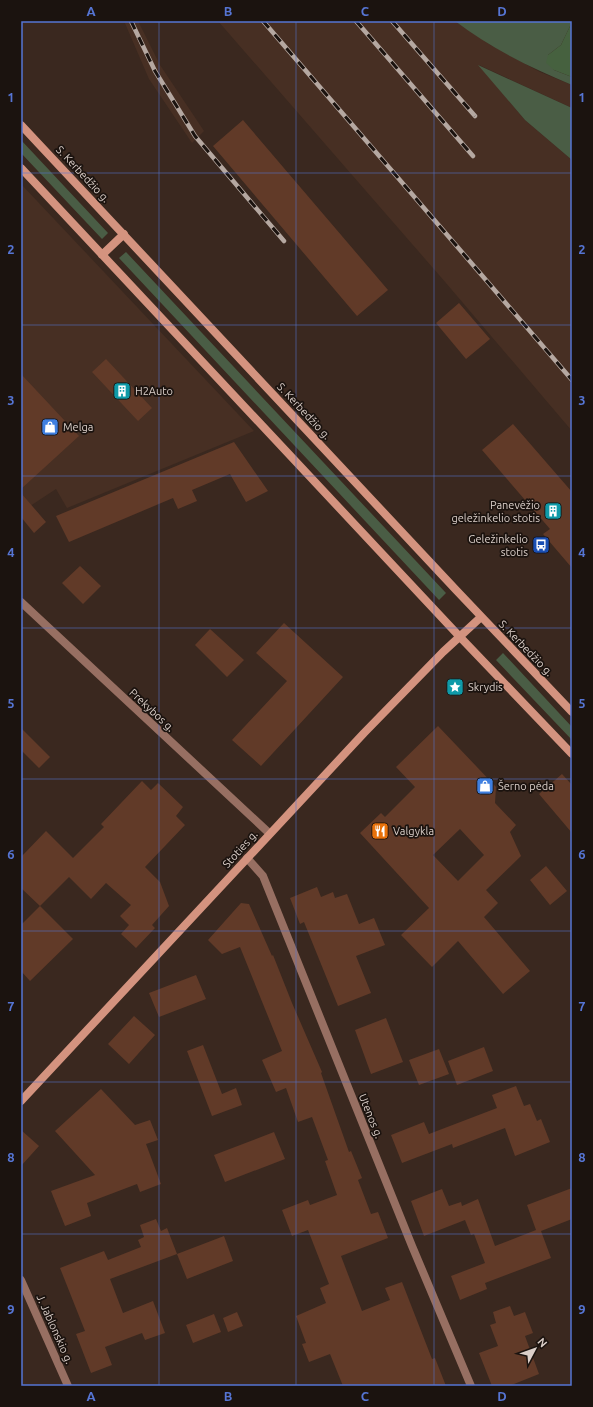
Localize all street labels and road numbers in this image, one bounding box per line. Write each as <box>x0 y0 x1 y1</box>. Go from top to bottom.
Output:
street label: S. Kerbedžio g. <box>54 143 112 205</box>
street label: S. Kerbedžio g. <box>275 380 333 442</box>
street label: S. Kerbedžio g. <box>496 618 556 678</box>
street label: Prekybos g. <box>127 686 177 734</box>
street label: Stoties g. <box>220 828 260 870</box>
street label: Utenos g. <box>357 1092 385 1140</box>
street label: J. Jablonskio g. <box>34 1292 76 1366</box>

